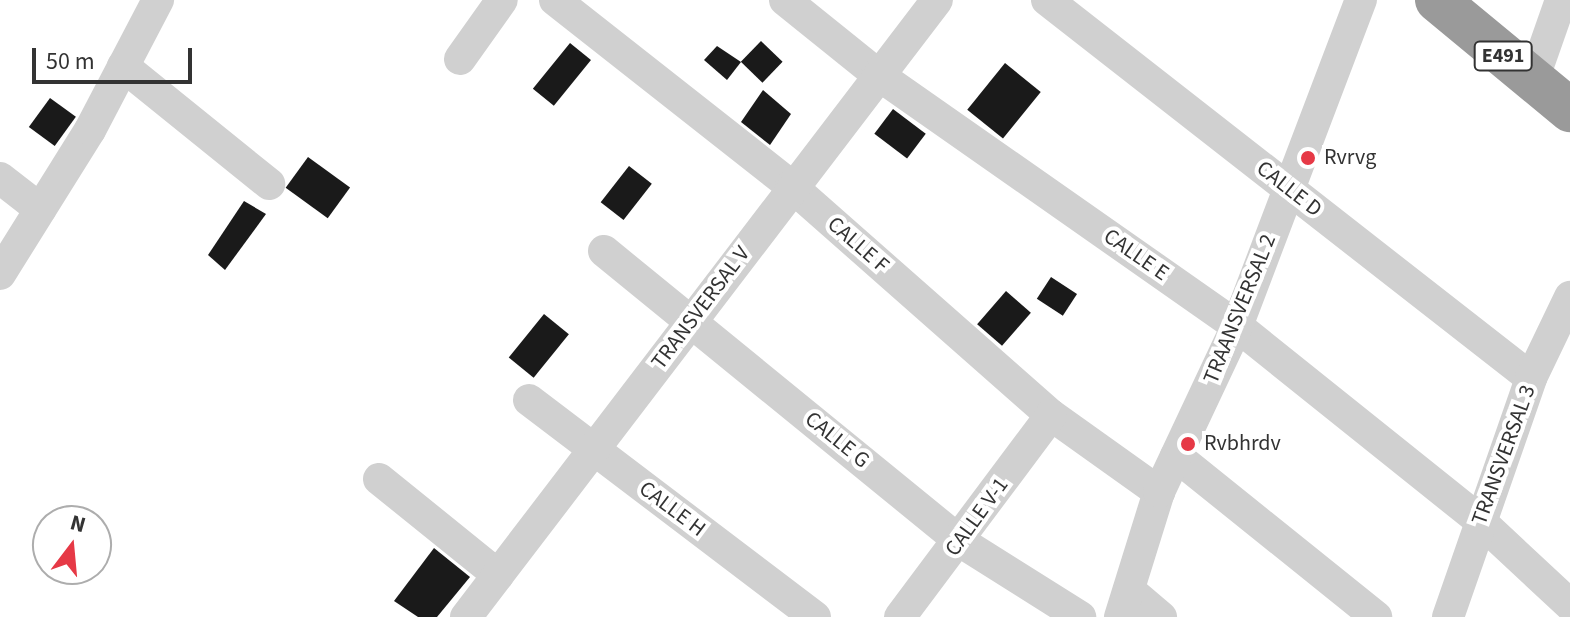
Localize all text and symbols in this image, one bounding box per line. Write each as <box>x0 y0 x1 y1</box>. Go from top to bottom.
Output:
scale bar <box>36 32 196 82</box>
road number: E491 <box>1473 40 1533 72</box>
text: 50 m <box>46 44 95 79</box>
place label: Rvrvg <box>1324 145 1376 171</box>
marker: Rvrvg <box>1299 149 1317 167</box>
street label: CALLE D <box>1251 155 1327 223</box>
street label: CALLE F <box>822 211 894 279</box>
street label: CALLE E <box>1098 223 1174 287</box>
street label: TRAANSVERSAL 2 <box>1198 230 1282 388</box>
street label: TRANSVERSAL V <box>646 241 756 375</box>
street label: TRANSVERSAL 3 <box>1466 381 1542 529</box>
street label: CALLE G <box>799 406 875 474</box>
place label: Rvbhrdv <box>1204 431 1281 457</box>
marker: Rvbhrdv <box>1179 435 1197 453</box>
street label: CALLE V-1 <box>940 473 1014 561</box>
street label: CALLE H <box>634 476 710 542</box>
north arrow <box>32 505 112 585</box>
text: N <box>67 506 90 541</box>

